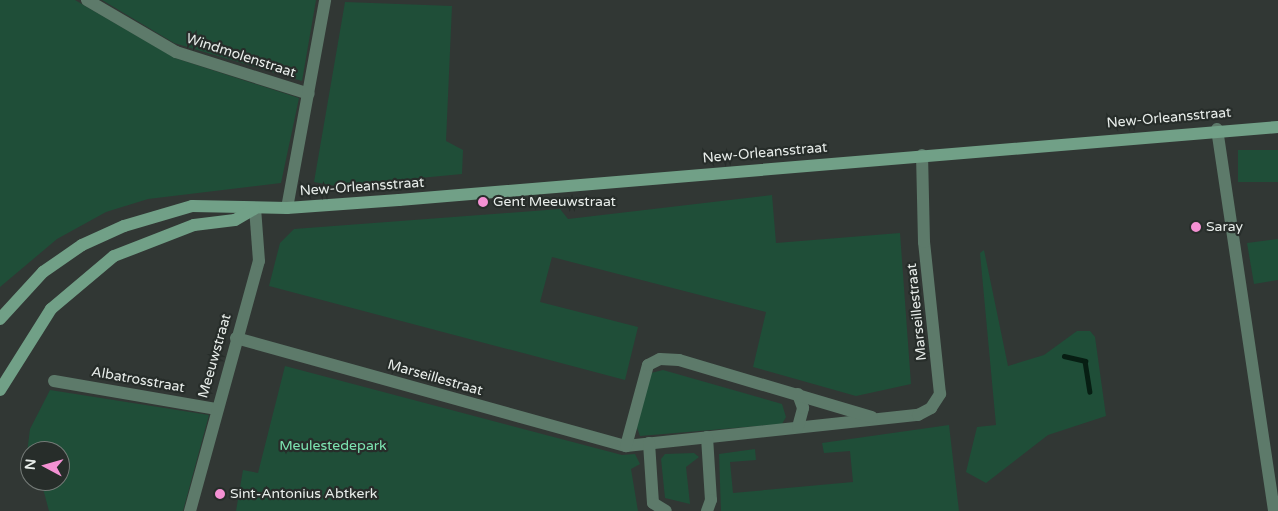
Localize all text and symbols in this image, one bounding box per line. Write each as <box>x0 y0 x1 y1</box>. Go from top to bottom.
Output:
street label: Windmolenstraat <box>184 30 298 82</box>
street label: New-Orleansstraat <box>1106 104 1232 132</box>
street label: New-Orleansstraat <box>702 139 828 167</box>
street label: New-Orleansstraat <box>299 174 425 200</box>
place label: Gent Meeuwstraat <box>493 194 616 210</box>
marker: Gent Meeuwstraat <box>477 196 489 208</box>
place label: Saray <box>1206 219 1243 235</box>
marker: Saray <box>1190 221 1202 233</box>
street label: Marseillestraat <box>904 262 930 362</box>
street label: Meeuwstraat <box>195 312 235 400</box>
street label: Marseillestraat <box>386 356 484 400</box>
street label: Albatrosstraat <box>90 364 186 396</box>
park label: Meulestedepark <box>279 438 387 454</box>
north arrow <box>20 441 70 491</box>
text: N <box>22 458 40 471</box>
place label: Sint-Antonius Abtkerk <box>230 486 377 502</box>
marker: Sint-Antonius Abtkerk <box>214 488 226 500</box>

